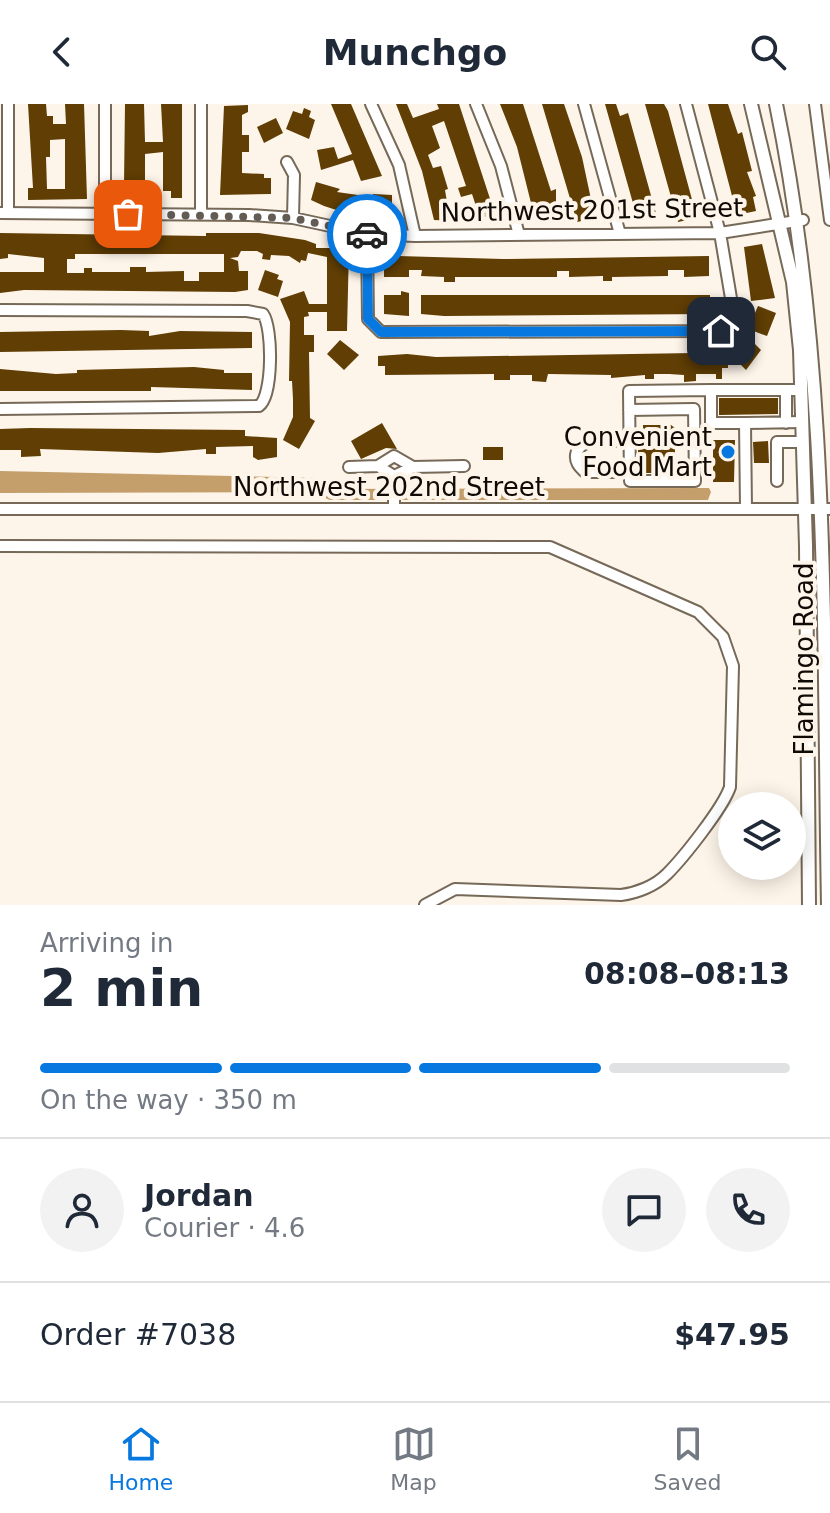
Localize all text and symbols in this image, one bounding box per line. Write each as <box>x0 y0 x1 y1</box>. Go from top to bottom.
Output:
icon: back <box>40 30 84 74</box>
icon: search <box>746 30 790 74</box>
text: Munchgo <box>323 32 507 73</box>
pin <box>94 180 162 248</box>
icon: bag <box>106 192 150 236</box>
street label: Northwest 201st Street <box>440 192 744 228</box>
courier <box>327 194 407 274</box>
icon: car <box>345 212 389 256</box>
pin <box>687 297 755 365</box>
icon: home <box>699 309 743 353</box>
place label: Convenient Food Mart <box>564 422 712 482</box>
marker: Convenient Food Mart <box>719 443 737 461</box>
street label: Northwest 202nd Street <box>233 472 545 502</box>
street label: Flamingo Road <box>789 562 819 756</box>
map controls <box>718 792 806 880</box>
button: layers <box>718 792 806 880</box>
text: Arriving in <box>40 928 174 958</box>
text: 08:08–08:13 <box>584 956 790 991</box>
text: 2 min <box>40 958 203 1018</box>
text: On the way · 350 m <box>40 1085 297 1115</box>
button: person <box>40 1168 124 1252</box>
button: chat <box>602 1168 686 1252</box>
button: phone <box>706 1168 790 1252</box>
text: Jordan <box>144 1178 254 1213</box>
text: Courier · 4.6 <box>144 1213 305 1243</box>
text: Order #7038 <box>40 1317 236 1352</box>
text: $47.95 <box>674 1317 790 1352</box>
tab: Home <box>108 1422 173 1495</box>
tab: Map <box>390 1422 437 1495</box>
tab: Saved <box>654 1422 722 1495</box>

